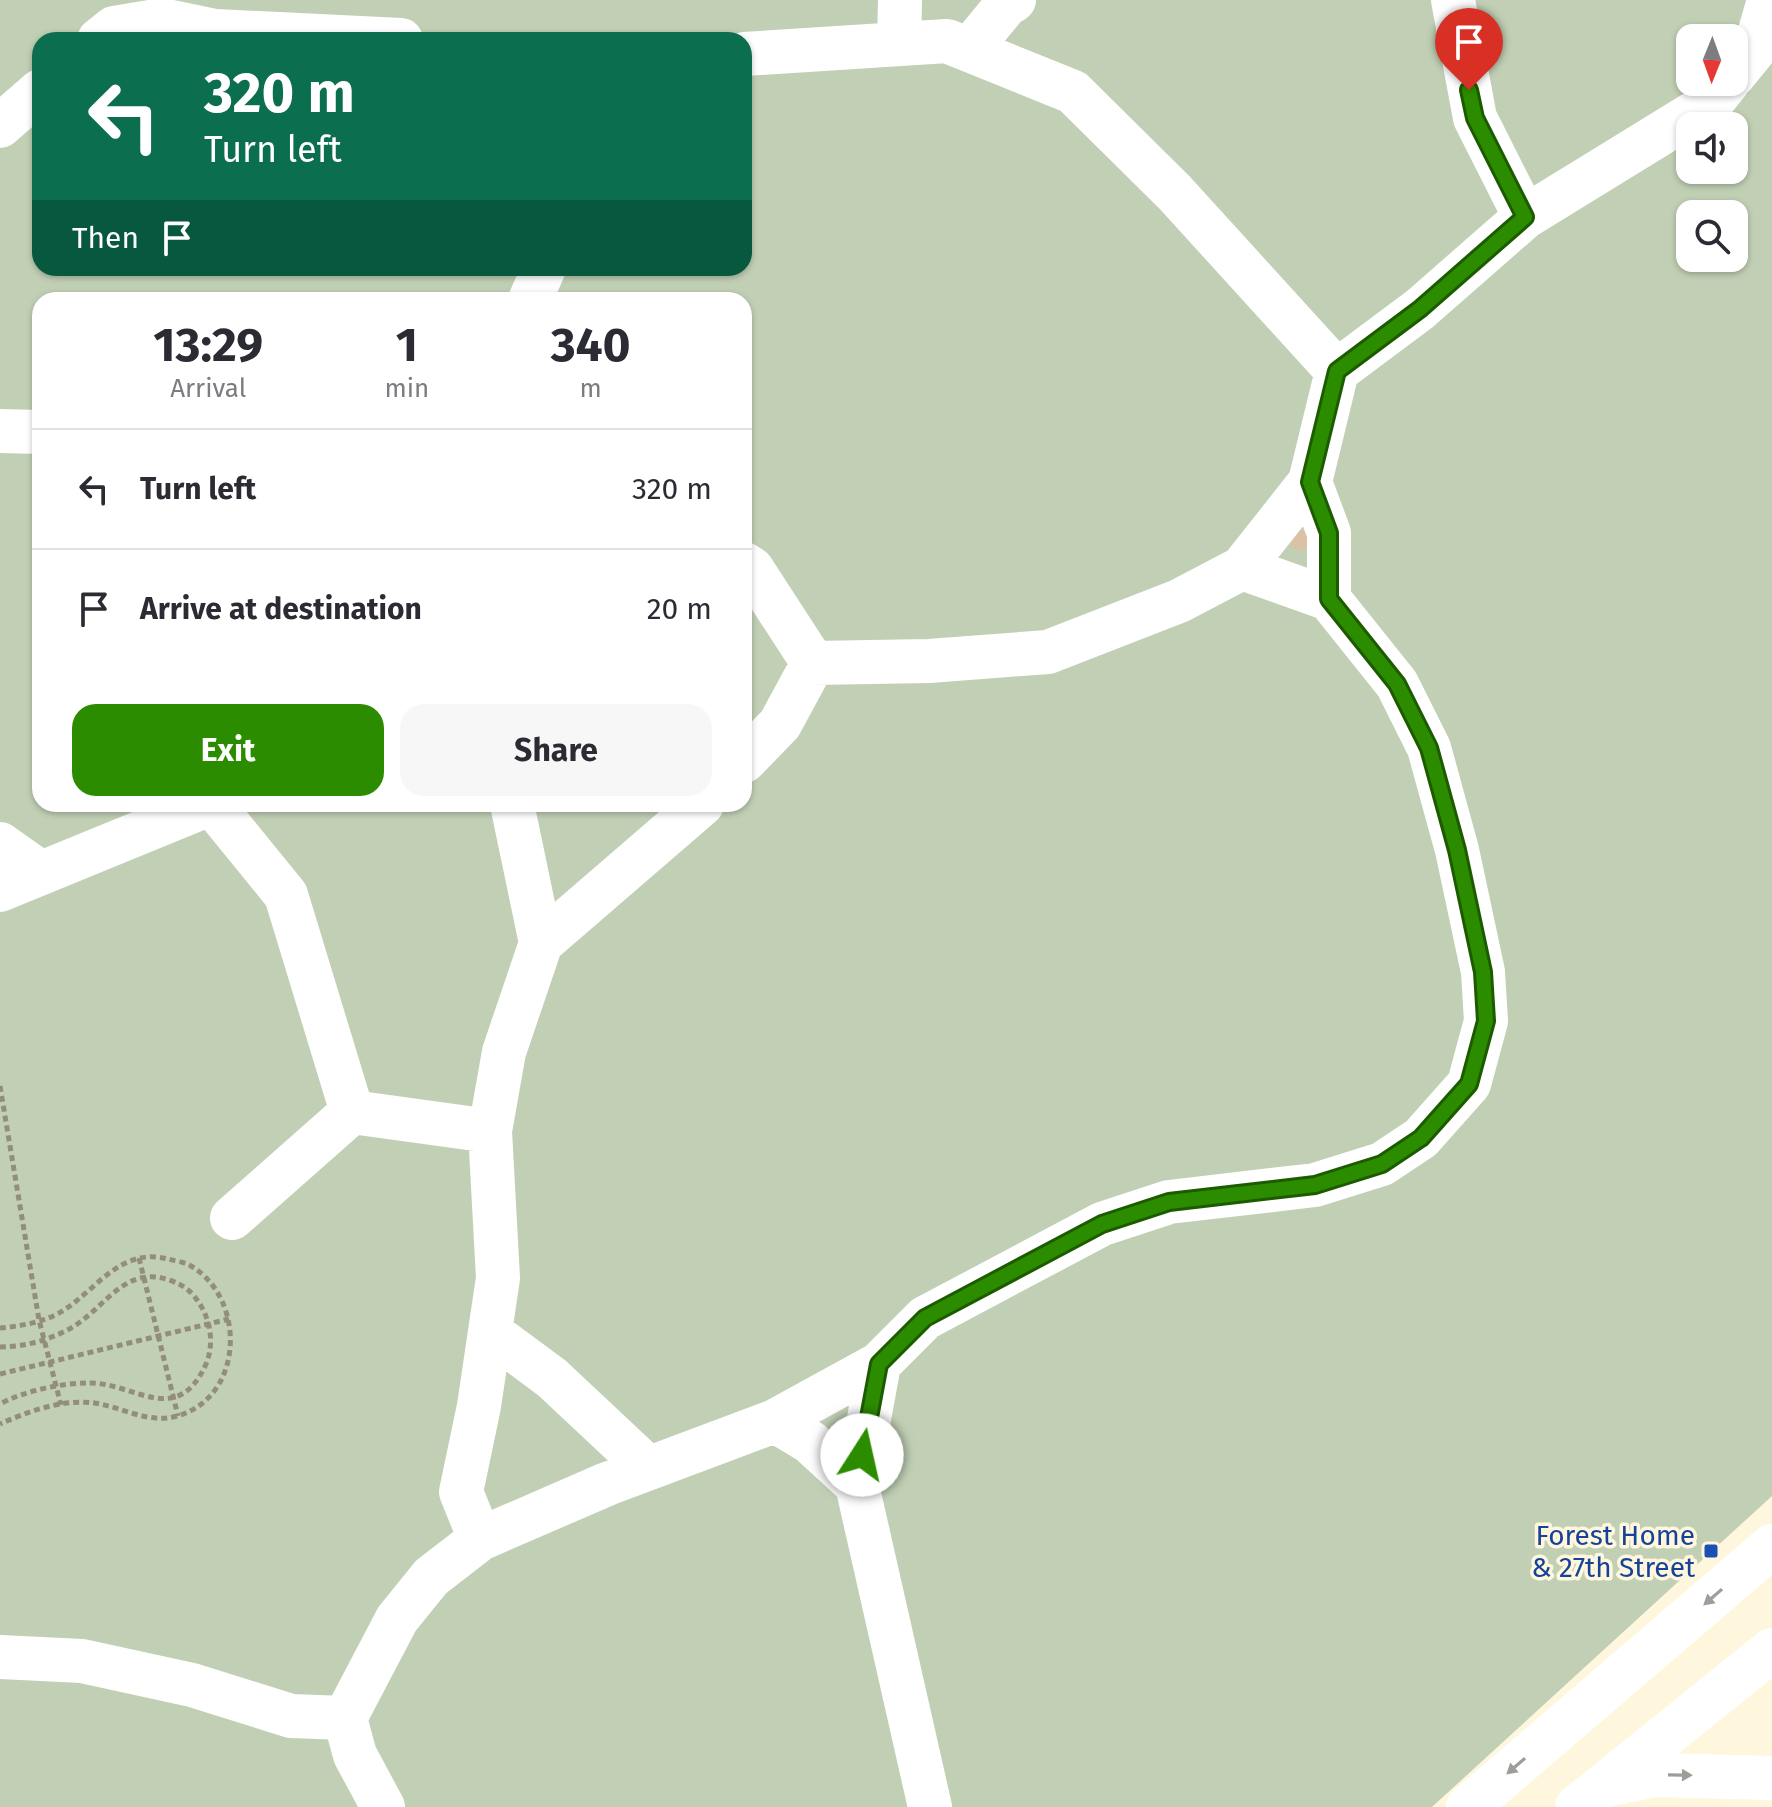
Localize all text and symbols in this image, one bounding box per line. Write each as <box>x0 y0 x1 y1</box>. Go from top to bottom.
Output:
pin <box>1435 8 1503 90</box>
icon: arrive <box>1447 20 1491 64</box>
north arrow <box>1676 24 1748 96</box>
map controls <box>1676 24 1748 272</box>
text: 320 m <box>204 60 355 127</box>
icon: left <box>72 64 176 168</box>
button: sound <box>1676 112 1748 184</box>
text: Turn left <box>204 128 342 172</box>
button: search <box>1676 200 1748 272</box>
icon: arrive <box>155 216 199 260</box>
text: Then <box>72 220 139 256</box>
text: 13:29 <box>153 316 263 374</box>
text: 1 <box>396 316 418 374</box>
text: 340 <box>551 316 631 374</box>
text: Arrival <box>170 373 246 404</box>
text: min <box>385 373 429 404</box>
text: m <box>580 373 602 404</box>
icon: left <box>72 467 116 511</box>
text: Turn left <box>140 471 256 507</box>
text: 320 m <box>632 471 712 507</box>
icon: arrive <box>72 587 116 631</box>
text: Arrive at destination <box>140 591 422 627</box>
text: 20 m <box>647 591 712 627</box>
button: Exit <box>72 704 384 796</box>
button: Share <box>400 704 712 796</box>
position arrow <box>820 1413 904 1497</box>
place label: Forest Home & 27th Street <box>1531 1519 1696 1584</box>
marker: Forest Home & 27th Street <box>1702 1542 1720 1560</box>
one-way arrow <box>1703 1587 1722 1605</box>
one-way arrow <box>1506 1757 1526 1774</box>
one-way arrow <box>1668 1769 1694 1782</box>

